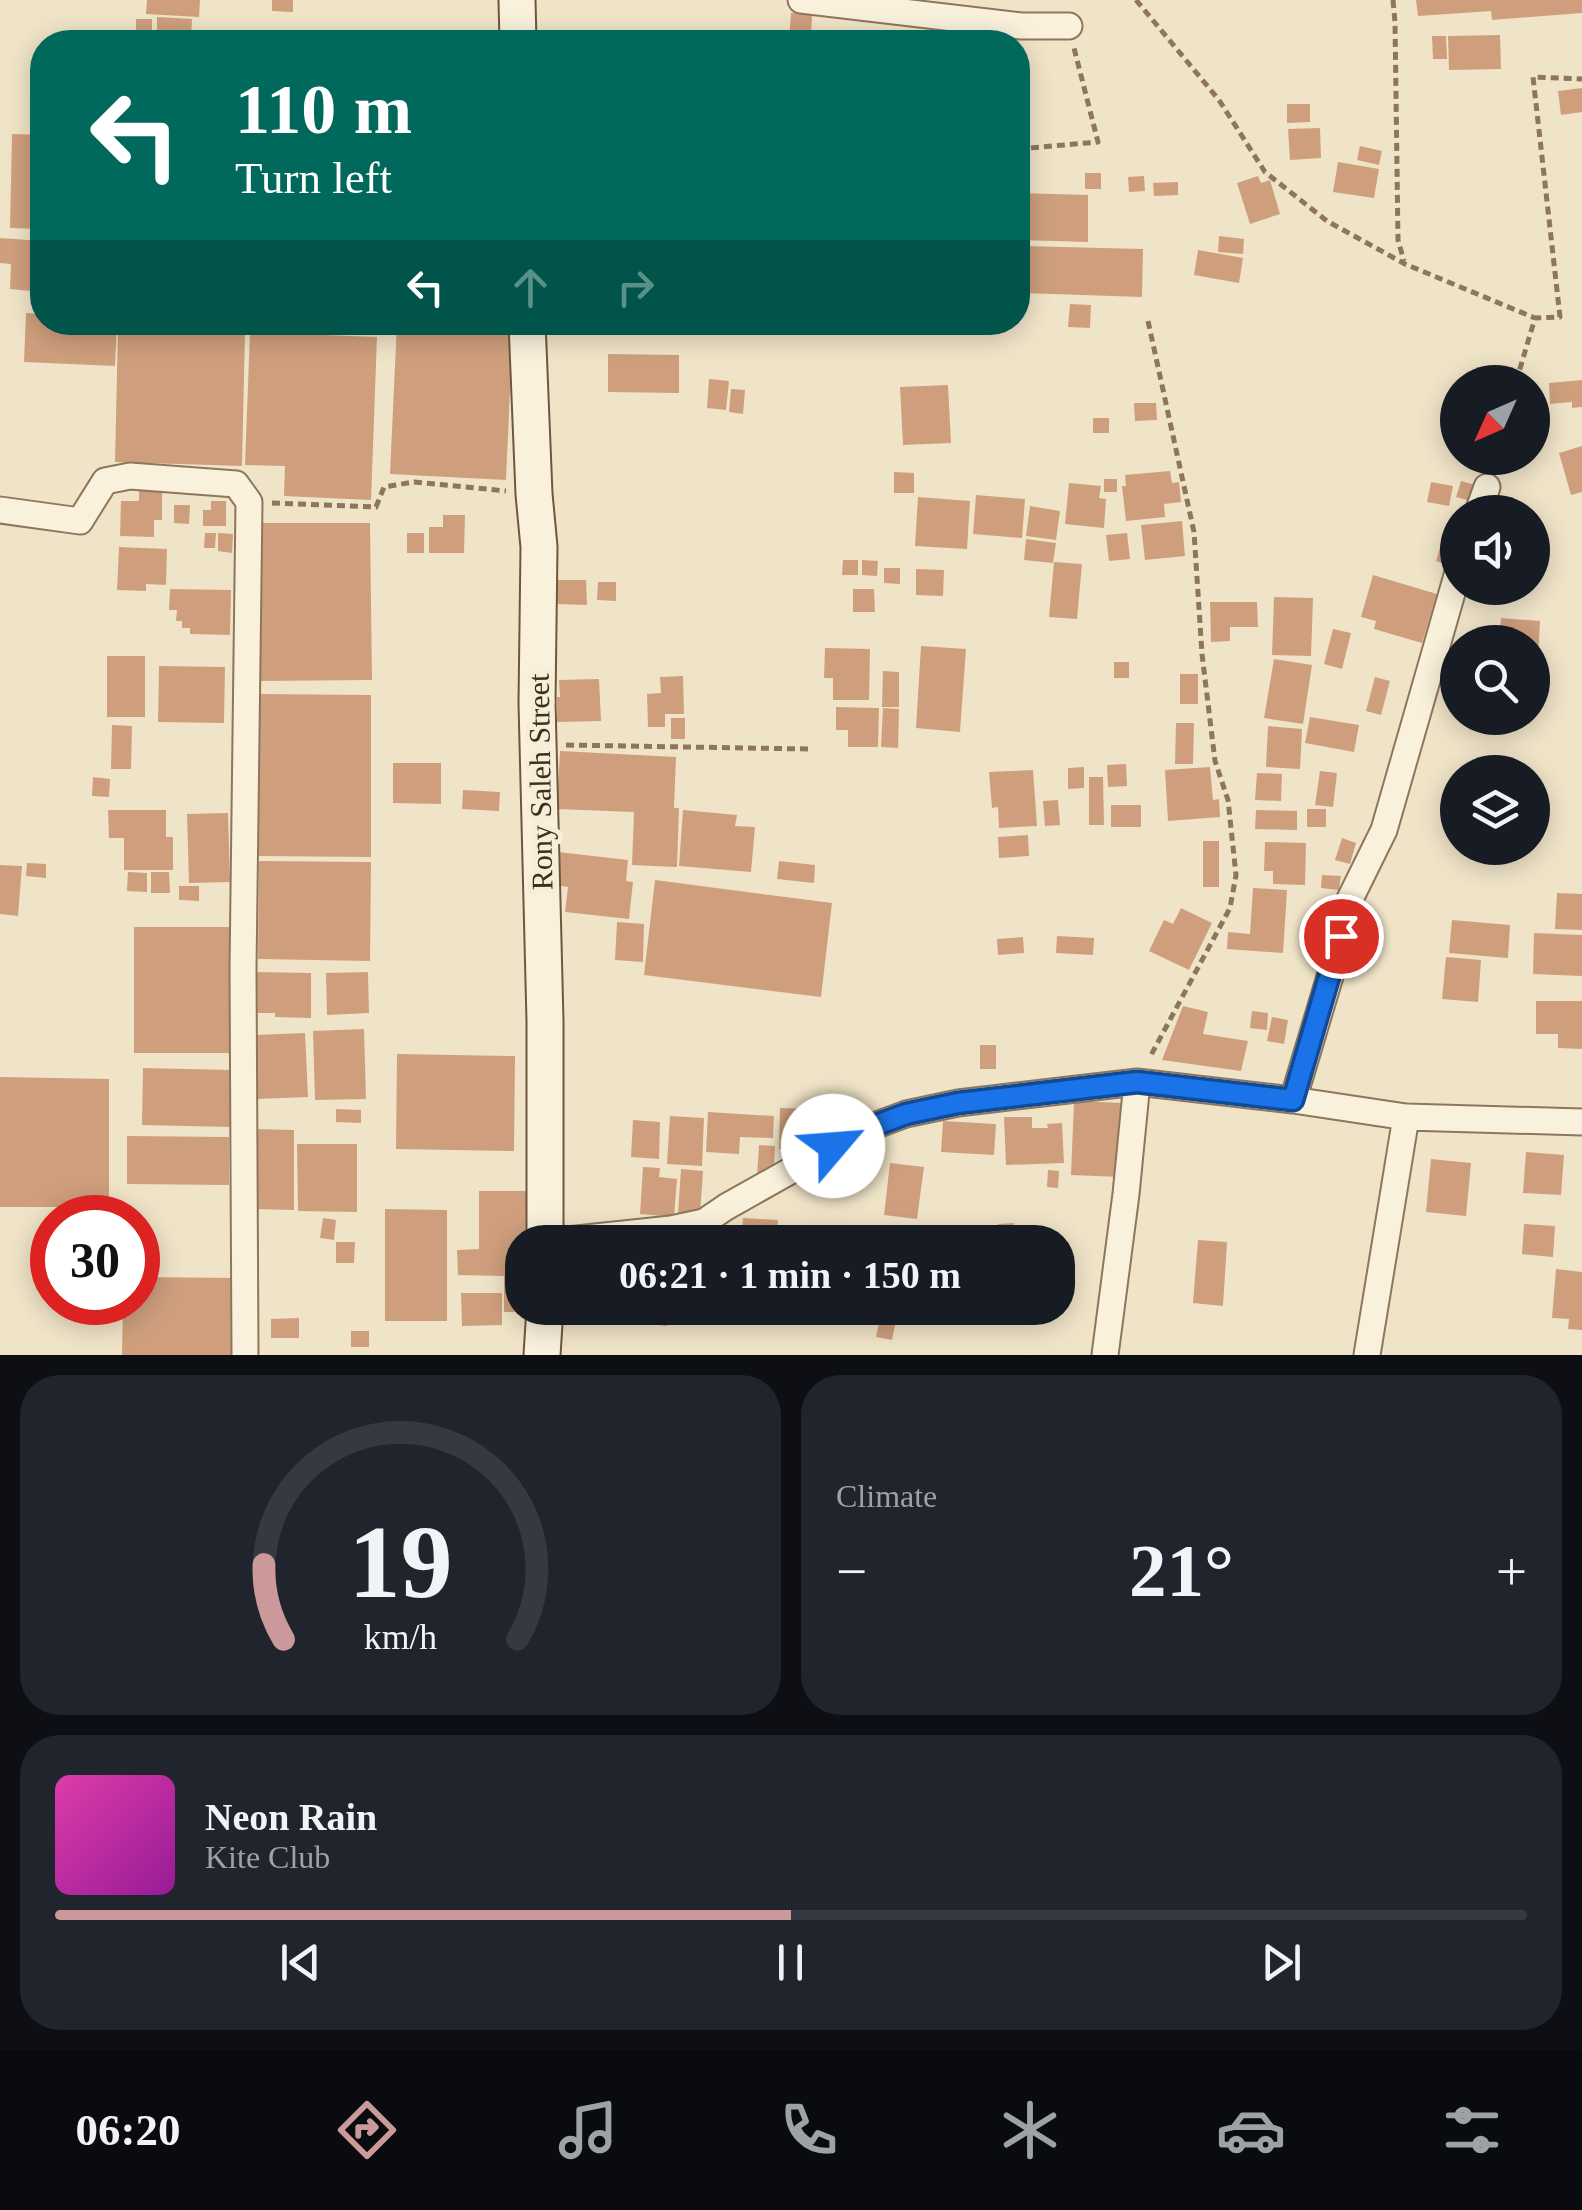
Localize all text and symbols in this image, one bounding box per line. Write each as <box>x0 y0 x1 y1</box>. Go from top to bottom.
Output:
icon: left <box>70 70 200 200</box>
text: 110 m <box>235 71 412 148</box>
text: Turn left <box>235 153 392 203</box>
icon: left <box>398 260 453 315</box>
icon: ahead <box>503 260 558 315</box>
icon: right <box>608 260 663 315</box>
north arrow <box>1440 365 1550 475</box>
map controls <box>1440 365 1550 865</box>
button: sound <box>1440 495 1550 605</box>
button: search <box>1440 625 1550 735</box>
street label: Rony Saleh Street <box>522 673 558 891</box>
button: layers <box>1440 755 1550 865</box>
pin <box>1299 894 1384 979</box>
icon: arrive <box>1314 909 1369 964</box>
position arrow <box>781 1094 885 1198</box>
speed limit sign: 30 <box>30 1195 160 1325</box>
text: 06:21 · 1 min · 150 m <box>619 1254 961 1296</box>
text: Climate <box>836 1478 937 1514</box>
text: 19 <box>349 1504 453 1619</box>
text: 21° <box>1129 1529 1234 1612</box>
text: − <box>836 1541 867 1602</box>
text: + <box>1496 1541 1527 1602</box>
text: km/h <box>364 1617 437 1657</box>
text: Neon Rain <box>205 1796 377 1838</box>
text: Kite Club <box>205 1839 330 1875</box>
icon: previous <box>273 1935 328 1990</box>
icon: pause <box>763 1935 818 1990</box>
icon: next <box>1254 1935 1309 1990</box>
icon: directions <box>332 2095 402 2165</box>
icon: music <box>553 2095 623 2165</box>
icon: phone <box>774 2095 844 2165</box>
icon: climate <box>995 2095 1065 2165</box>
icon: car <box>1216 2095 1286 2165</box>
icon: filters <box>1437 2095 1507 2165</box>
text: 06:20 <box>76 2105 181 2155</box>

